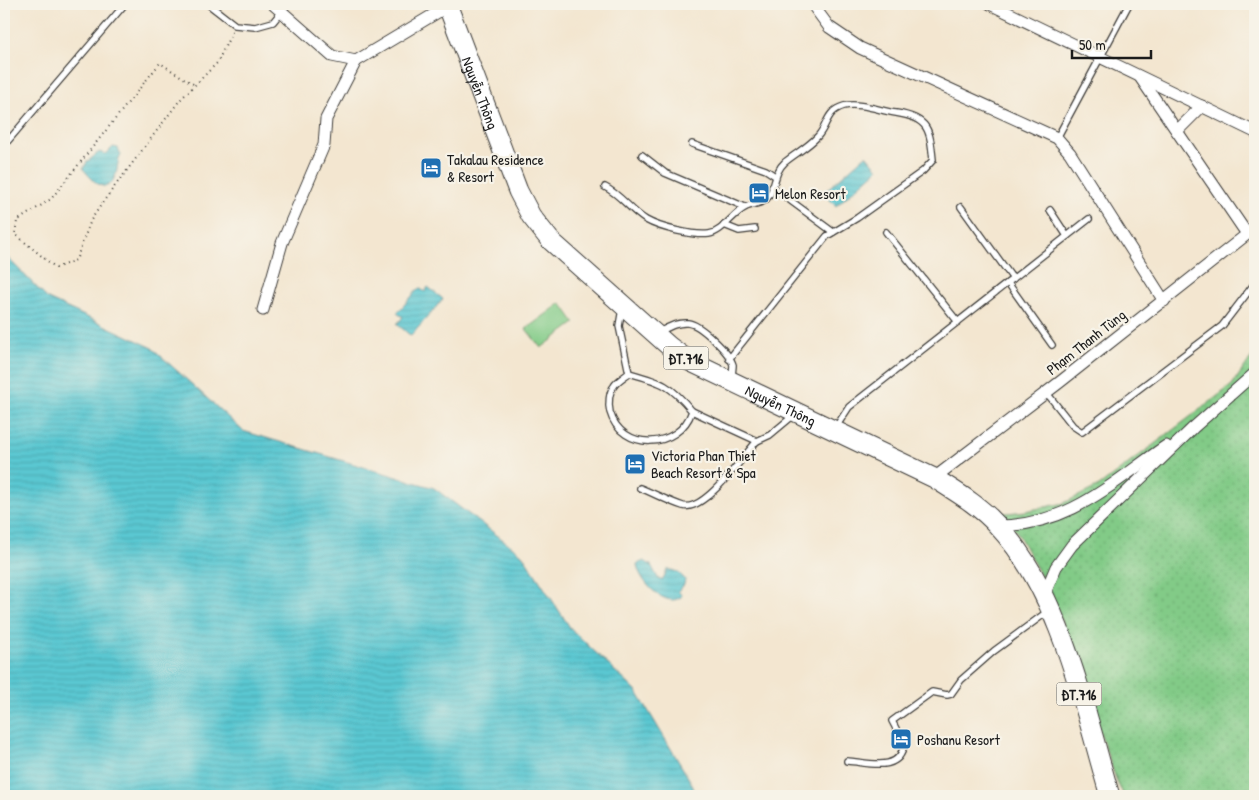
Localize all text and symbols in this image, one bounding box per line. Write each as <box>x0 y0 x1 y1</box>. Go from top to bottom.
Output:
scale bar <box>1072 28 1150 60</box>
text: 50 m <box>1079 34 1106 55</box>
street label: Nguyễn Thông <box>457 54 504 132</box>
place label: Takalau Residence & Resort <box>447 149 544 187</box>
hotel icon: Takalau Residence & Resort <box>419 156 443 180</box>
hotel icon: Melon Resort <box>747 181 771 205</box>
place label: Melon Resort <box>775 183 847 204</box>
street label: Phạm Thanh Tùng <box>1042 304 1130 380</box>
road number: ĐT.716 <box>664 346 708 369</box>
street label: Nguyễn Thông <box>742 379 820 431</box>
place label: Victoria Phan Thiet Beach Resort & Spa <box>651 445 757 483</box>
hotel icon: Victoria Phan Thiet Beach Resort & Spa <box>623 452 647 476</box>
road number: ĐT.716 <box>1056 682 1102 706</box>
hotel icon: Poshanu Resort <box>889 727 913 751</box>
place label: Poshanu Resort <box>917 729 1001 750</box>

